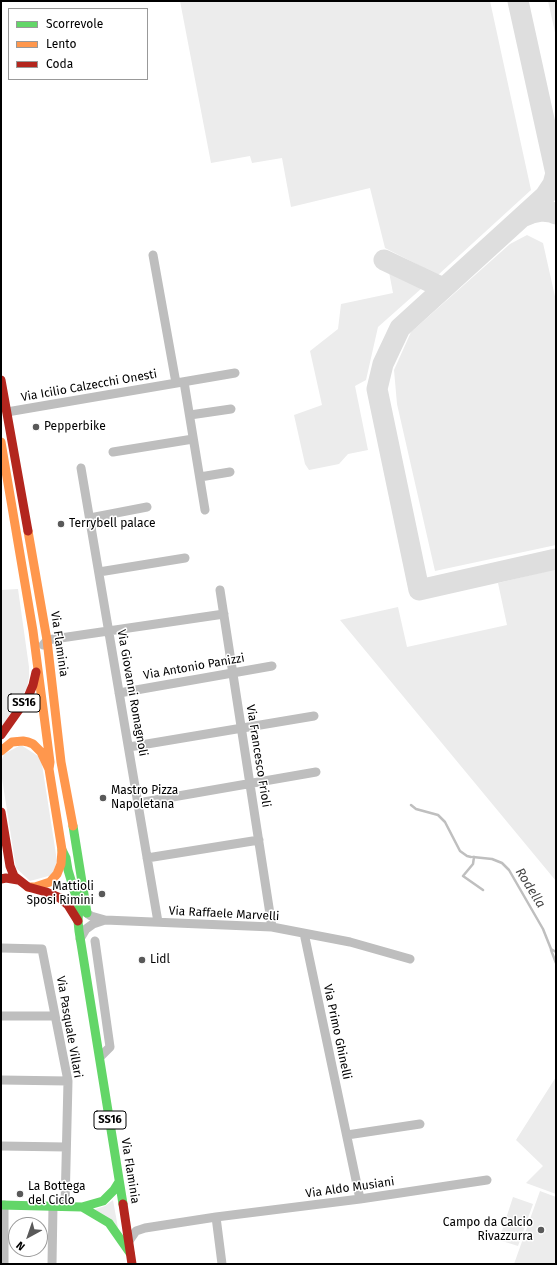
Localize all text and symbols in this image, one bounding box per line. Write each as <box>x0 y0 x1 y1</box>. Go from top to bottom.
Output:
legend <box>8 8 148 80</box>
text: Scorrevole <box>46 17 103 31</box>
text: Lento <box>46 37 76 51</box>
text: Coda <box>46 57 73 71</box>
street label: Via Icilio Calzecchi Onesti <box>20 367 158 405</box>
place label: Pepperbike <box>44 420 106 434</box>
marker: Pepperbike <box>31 422 41 432</box>
place label: Terrybell palace <box>69 517 156 531</box>
marker: Terrybell palace <box>56 519 66 529</box>
street label: Via Flaminia <box>47 610 71 678</box>
street label: Via Giovanni Romagnoli <box>114 628 150 758</box>
street label: Via Antonio Panizzi <box>142 651 246 683</box>
road number: SS16 <box>8 694 40 712</box>
street label: Via Francesco Frioli <box>243 704 273 808</box>
place label: Mastro Pizza Napoletana <box>111 784 178 812</box>
marker: Mastro Pizza Napoletana <box>98 793 108 803</box>
water label: Rodella <box>512 865 548 911</box>
place label: Mattioli Sposi Rimini <box>26 880 94 908</box>
marker: Mattioli Sposi Rimini <box>97 889 107 899</box>
street label: Via Raffaele Marvelli <box>168 904 280 924</box>
place label: Lidl <box>150 953 170 967</box>
marker: Lidl <box>137 955 147 965</box>
street label: Via Pasquale Villari <box>53 975 85 1079</box>
street label: Via Primo Ghinelli <box>320 983 354 1081</box>
road number: SS16 <box>94 1111 126 1129</box>
street label: Via Flaminia <box>118 1137 142 1205</box>
street label: Via Aldo Musiani <box>305 1175 395 1201</box>
place label: La Bottega del Ciclo <box>28 1180 85 1208</box>
marker: La Bottega del Ciclo <box>15 1189 25 1199</box>
place label: Campo da Calcio Rivazzurra <box>443 1216 533 1244</box>
north arrow <box>8 1217 48 1257</box>
marker: Campo da Calcio Rivazzurra <box>536 1225 546 1235</box>
text: N <box>14 1238 28 1253</box>

